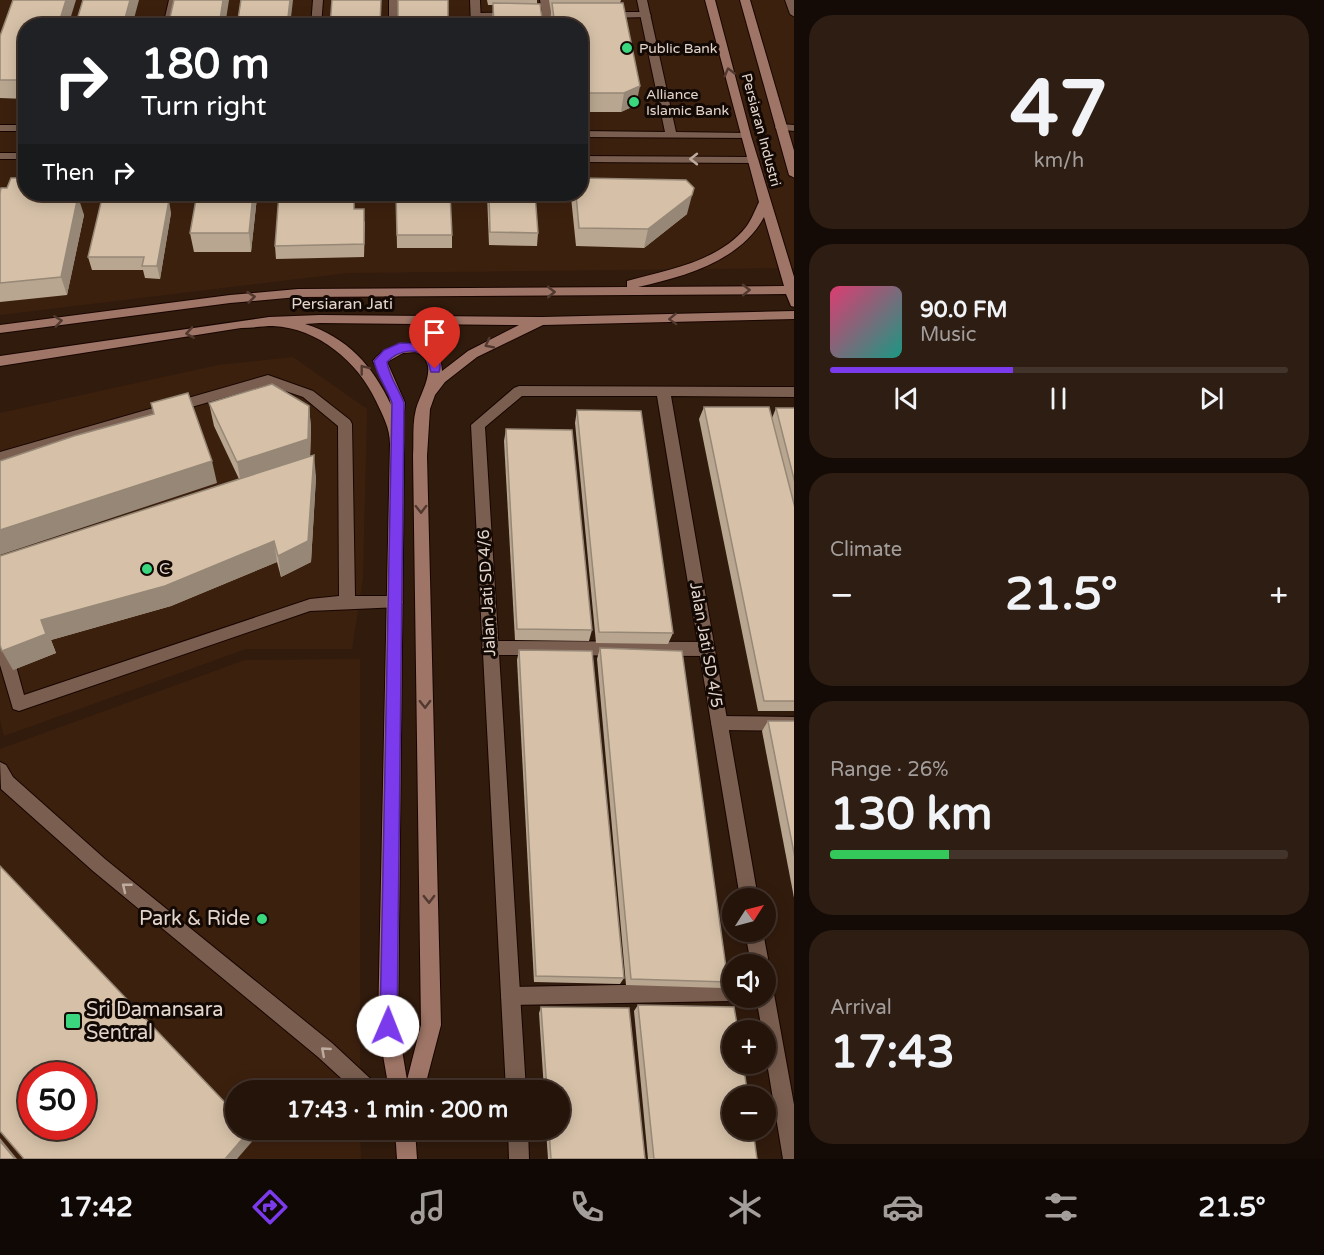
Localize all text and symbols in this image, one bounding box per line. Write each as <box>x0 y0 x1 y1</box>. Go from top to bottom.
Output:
text: 180 m <box>141 39 270 90</box>
place label: Public Bank <box>639 40 718 57</box>
marker: Public Bank <box>620 41 634 55</box>
icon: right <box>42 42 120 120</box>
text: 47 <box>1010 63 1108 157</box>
one-way arrow <box>724 67 737 77</box>
street label: Persiaran Industri <box>738 71 784 189</box>
place label: Alliance Islamic Bank <box>646 86 729 119</box>
text: Turn right <box>141 90 267 123</box>
marker: Alliance Islamic Bank <box>627 95 641 109</box>
text: km/h <box>1034 149 1084 173</box>
one-way arrow <box>690 153 699 165</box>
icon: right <box>107 156 140 189</box>
text: Then <box>42 160 95 186</box>
one-way arrow <box>742 284 751 296</box>
one-way arrow <box>547 286 556 298</box>
one-way arrow <box>247 291 256 304</box>
street label: Persiaran Jati <box>291 294 393 314</box>
text: 90.0 FM <box>920 297 1008 323</box>
pin <box>409 307 460 369</box>
one-way arrow <box>669 312 678 325</box>
one-way arrow <box>53 316 63 328</box>
icon: arrive <box>418 316 451 349</box>
text: Music <box>920 323 976 347</box>
one-way arrow <box>186 326 195 338</box>
one-way arrow <box>484 337 495 348</box>
one-way arrow <box>360 365 371 376</box>
icon: previous <box>890 382 923 415</box>
icon: pause <box>1042 382 1075 415</box>
icon: next <box>1195 382 1228 415</box>
one-way arrow <box>415 505 427 514</box>
street label: Jalan Jati SD 4/6 <box>474 529 500 657</box>
text: Climate <box>830 538 902 562</box>
place label: C <box>159 559 170 579</box>
marker: C <box>140 562 154 576</box>
text: 21.5° <box>1005 568 1118 622</box>
text: − <box>830 576 854 615</box>
text: + <box>1269 576 1288 615</box>
street label: Jalan Jati SD 4/5 <box>685 581 727 709</box>
one-way arrow <box>419 700 431 709</box>
text: Range · 26% <box>830 758 949 782</box>
text: 130 km <box>830 788 992 842</box>
one-way arrow <box>122 883 133 894</box>
north arrow <box>722 888 776 942</box>
map controls <box>722 888 776 1140</box>
one-way arrow <box>422 895 435 904</box>
place label: Park & Ride <box>139 907 250 931</box>
marker: Park & Ride <box>255 912 269 926</box>
button: sound <box>722 954 776 1008</box>
position arrow <box>356 994 420 1058</box>
text: Arrival <box>830 996 892 1020</box>
place label: Sri Damansara Sentral <box>86 998 224 1045</box>
marker: Sri Damansara Sentral <box>64 1012 82 1030</box>
button: + <box>722 1020 776 1074</box>
text: 17:43 <box>830 1026 955 1080</box>
one-way arrow <box>321 1047 332 1058</box>
speed limit sign: 50 <box>18 1062 96 1140</box>
button: − <box>722 1086 776 1140</box>
text: 17:43 · 1 min · 200 m <box>287 1097 508 1123</box>
icon: directions <box>249 1186 291 1228</box>
icon: music <box>407 1186 449 1228</box>
icon: phone <box>566 1186 608 1228</box>
icon: climate <box>724 1186 766 1228</box>
icon: car <box>882 1186 924 1228</box>
icon: filters <box>1040 1186 1082 1228</box>
text: 17:42 <box>58 1191 133 1224</box>
text: 21.5° <box>1198 1191 1266 1224</box>

